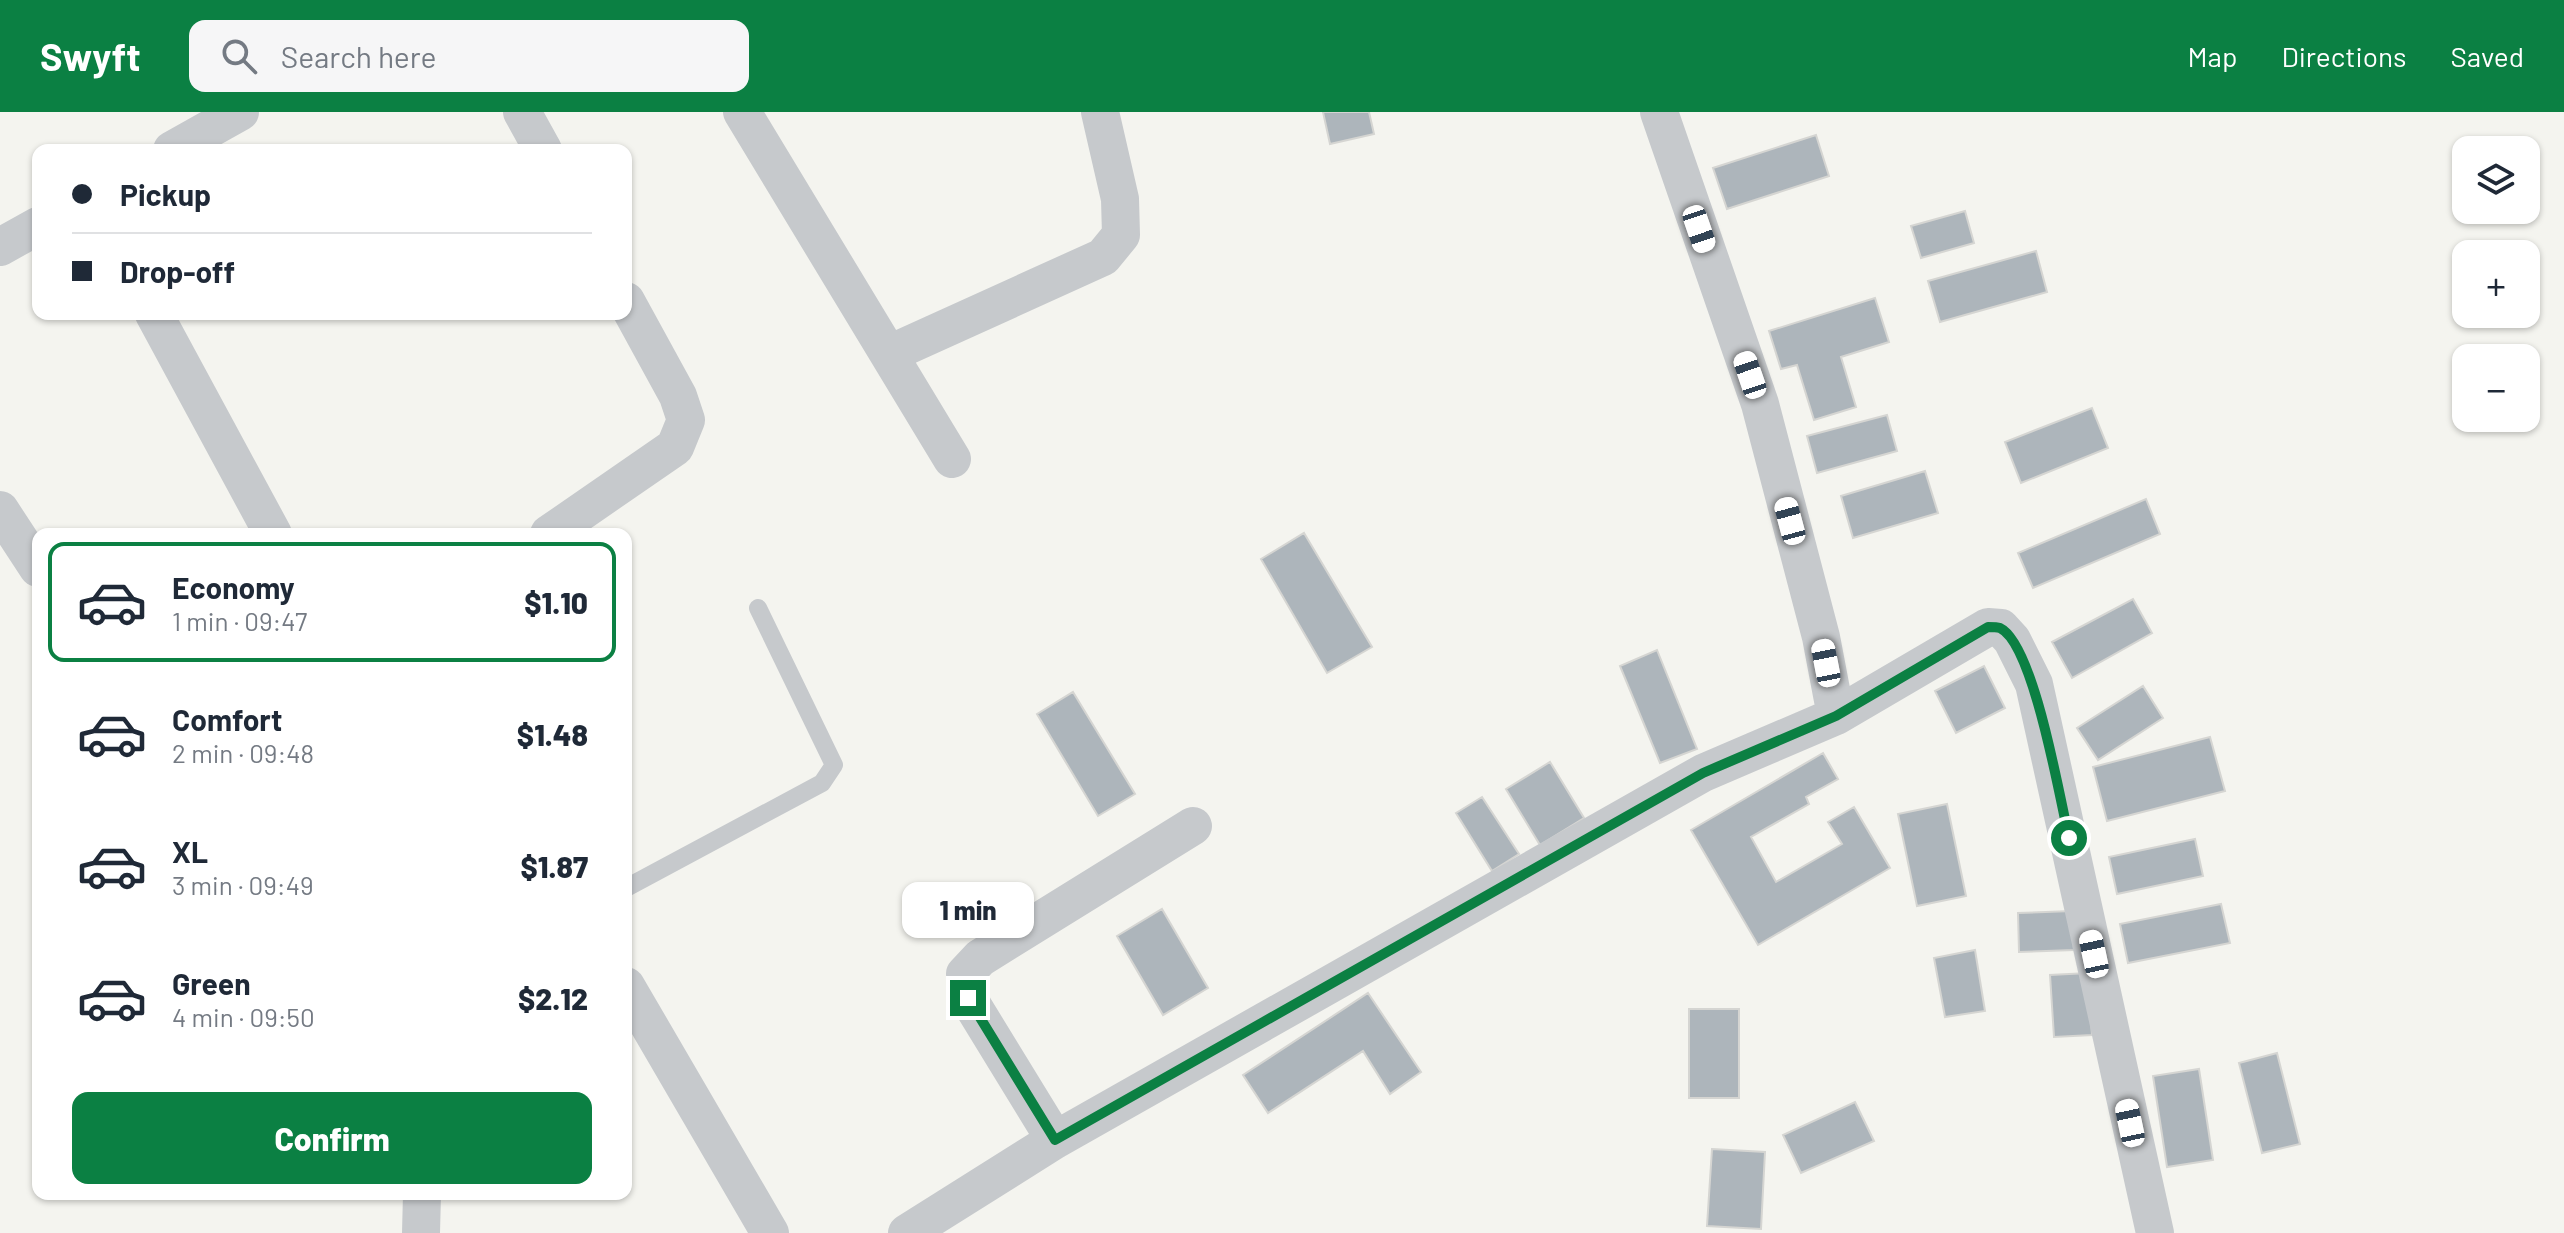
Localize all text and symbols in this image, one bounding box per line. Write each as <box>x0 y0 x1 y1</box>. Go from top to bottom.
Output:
search box <box>189 20 749 92</box>
text: Swyft <box>40 33 141 79</box>
icon: search <box>217 34 261 78</box>
text: Search here <box>281 38 437 74</box>
text: Map <box>2188 39 2237 73</box>
text: Directions <box>2281 39 2407 73</box>
text: Saved <box>2451 39 2524 73</box>
map controls <box>2452 136 2540 432</box>
button: layers <box>2452 136 2540 224</box>
text: Pickup <box>120 176 211 212</box>
car <box>1680 202 1718 256</box>
button: + <box>2452 240 2540 328</box>
text: Drop-off <box>120 253 235 289</box>
button: − <box>2452 344 2540 432</box>
car <box>1731 348 1769 402</box>
car <box>1772 495 1808 547</box>
icon: car <box>76 566 148 638</box>
text: Economy <box>172 569 295 605</box>
text: $1.10 <box>524 584 588 620</box>
text: 1 min · 09:47 <box>172 605 307 636</box>
car <box>1810 637 1842 689</box>
icon: car <box>76 698 148 770</box>
text: Comfort <box>172 701 282 737</box>
text: $1.48 <box>517 716 588 752</box>
text: 2 min · 09:48 <box>172 737 314 768</box>
route start <box>2051 820 2087 856</box>
icon: car <box>76 830 148 902</box>
text: XL <box>172 833 208 869</box>
text: $1.87 <box>520 848 588 884</box>
text: 3 min · 09:49 <box>172 869 314 900</box>
callout: 1 min <box>902 882 1034 938</box>
text: 1 min <box>939 894 997 925</box>
car <box>2077 928 2111 980</box>
icon: car <box>76 962 148 1034</box>
text: Green <box>172 965 251 1001</box>
text: $2.12 <box>518 980 588 1016</box>
route end <box>950 980 986 1016</box>
text: 4 min · 09:50 <box>172 1001 315 1032</box>
button: Confirm <box>72 1092 592 1184</box>
car <box>2113 1097 2147 1149</box>

